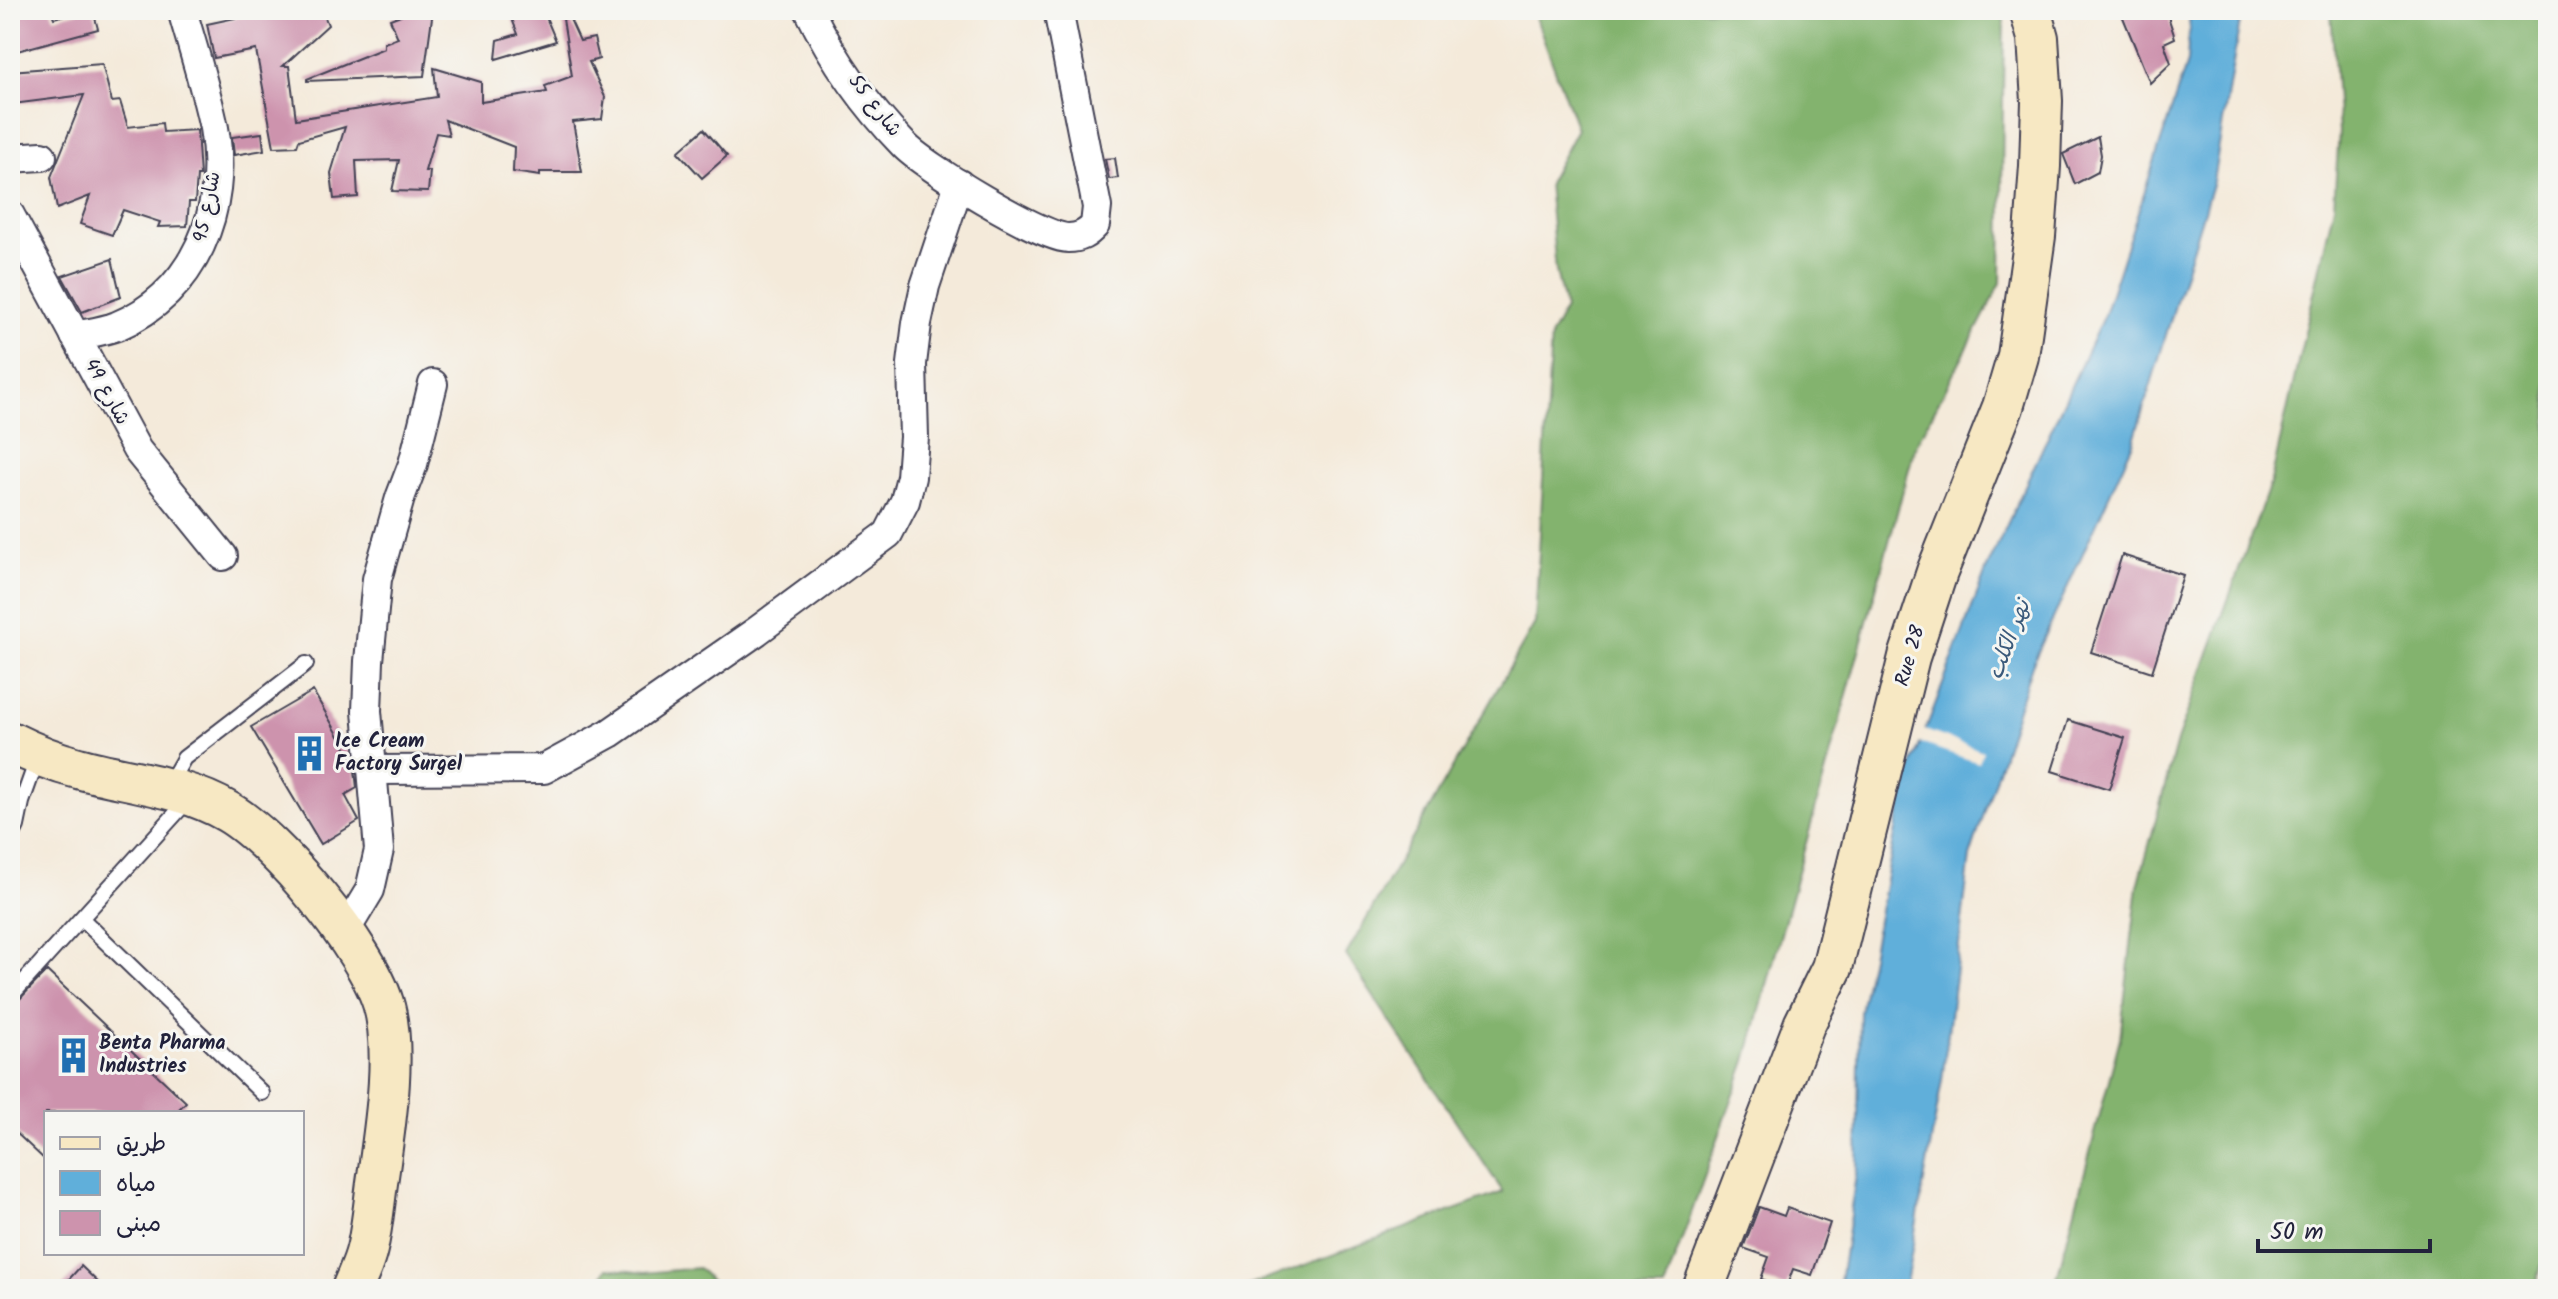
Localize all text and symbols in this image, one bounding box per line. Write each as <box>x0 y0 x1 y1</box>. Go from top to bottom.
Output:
street label: شارع 55 <box>839 67 909 145</box>
street label: شارع 95 <box>185 169 231 245</box>
street label: شارع 49 <box>75 353 137 431</box>
water label: نهر الكلب <box>1979 592 2042 685</box>
street label: Rue 28 <box>1887 621 1935 690</box>
place label: Ice Cream Factory Surgel <box>335 726 463 781</box>
building icon: Ice Cream Factory Surgel <box>290 735 328 773</box>
place label: Benta Pharma Industries <box>99 1028 226 1083</box>
building icon: Benta Pharma Industries <box>54 1037 92 1075</box>
legend <box>44 1111 304 1255</box>
text: طريق <box>116 1125 166 1164</box>
text: مياه <box>116 1165 156 1204</box>
scale bar <box>2258 1203 2430 1253</box>
text: مبنى <box>116 1205 161 1244</box>
text: 50 m <box>2270 1213 2324 1252</box>

